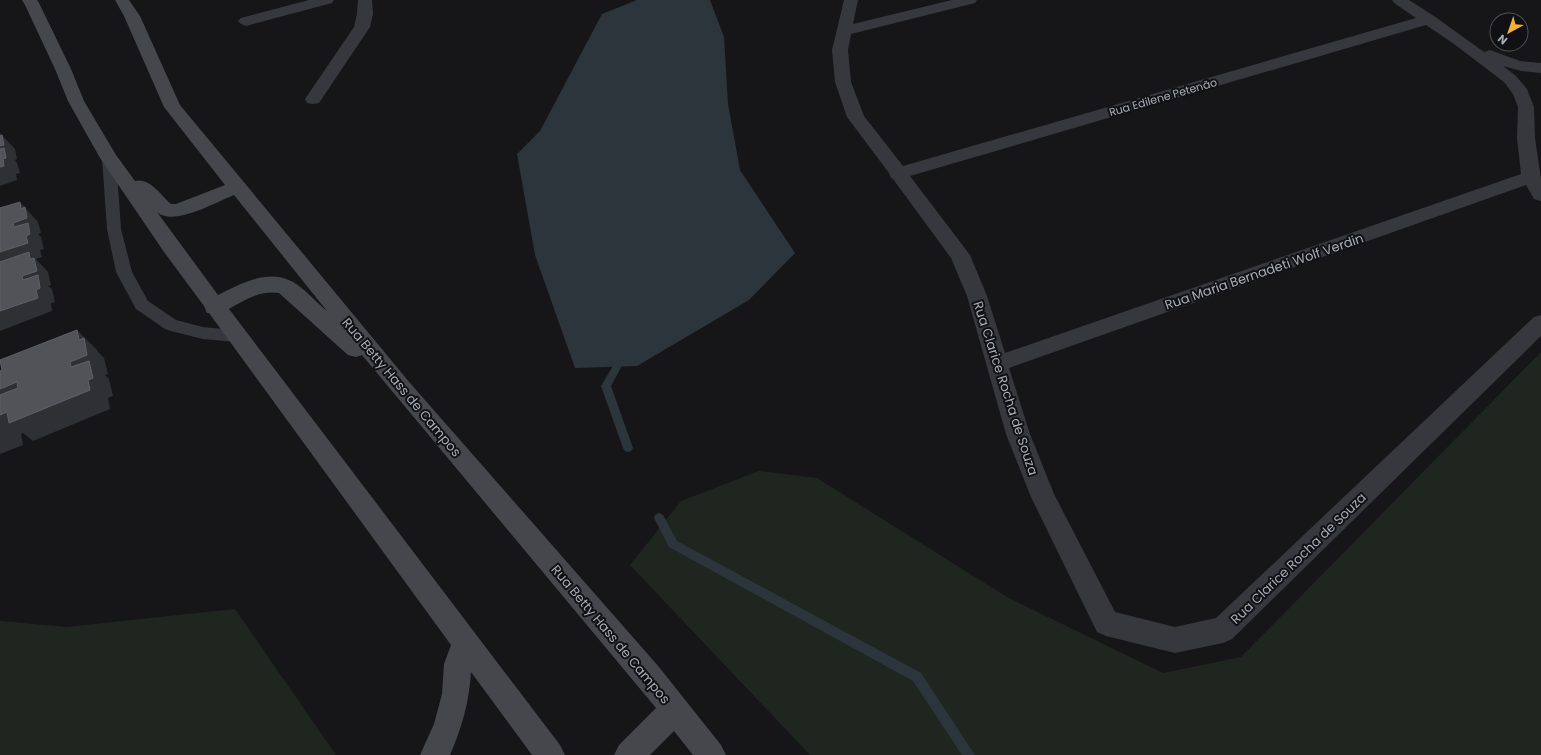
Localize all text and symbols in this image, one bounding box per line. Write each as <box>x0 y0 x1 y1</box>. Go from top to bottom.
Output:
north arrow <box>1489 12 1529 52</box>
text: N <box>1494 31 1511 48</box>
street label: Rua Edilene Petenão <box>1107 74 1219 120</box>
street label: Rua Maria Bernadeti Wolf Verdin <box>1162 228 1366 314</box>
street label: Rua Clarice Rocha de Souza <box>968 299 1043 478</box>
street label: Rua Betty Hass de Campos <box>338 314 466 461</box>
street label: Rua Clarice Rocha de Souza <box>1226 488 1370 628</box>
street label: Rua Betty Hass de Campos <box>547 561 675 708</box>

